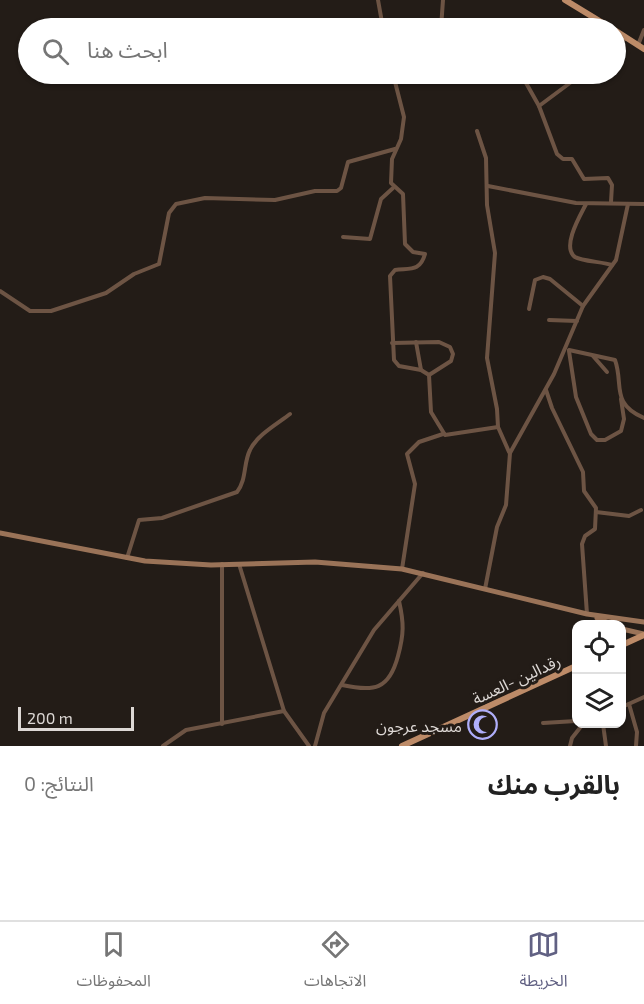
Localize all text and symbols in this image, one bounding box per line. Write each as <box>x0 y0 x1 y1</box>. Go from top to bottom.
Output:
search box <box>18 18 626 84</box>
icon: search <box>39 35 72 68</box>
text: ابحث هنا <box>87 36 168 62</box>
map controls <box>572 620 626 728</box>
button: locate <box>572 620 626 674</box>
street label: رقدالين -العسة <box>469 650 564 709</box>
button: layers <box>572 674 626 728</box>
scale bar <box>18 704 134 732</box>
text: 200 m <box>27 708 73 727</box>
mosque icon: مسجد عرجون <box>467 709 499 741</box>
place label: مسجد عرجون <box>376 716 462 736</box>
text: بالقرب منك <box>488 768 620 799</box>
text: النتائج: 0 <box>24 771 94 795</box>
tab: المحفوظات <box>77 928 151 998</box>
tab: الاتجاهات <box>304 928 366 998</box>
tab: الخريطة <box>520 928 567 998</box>

